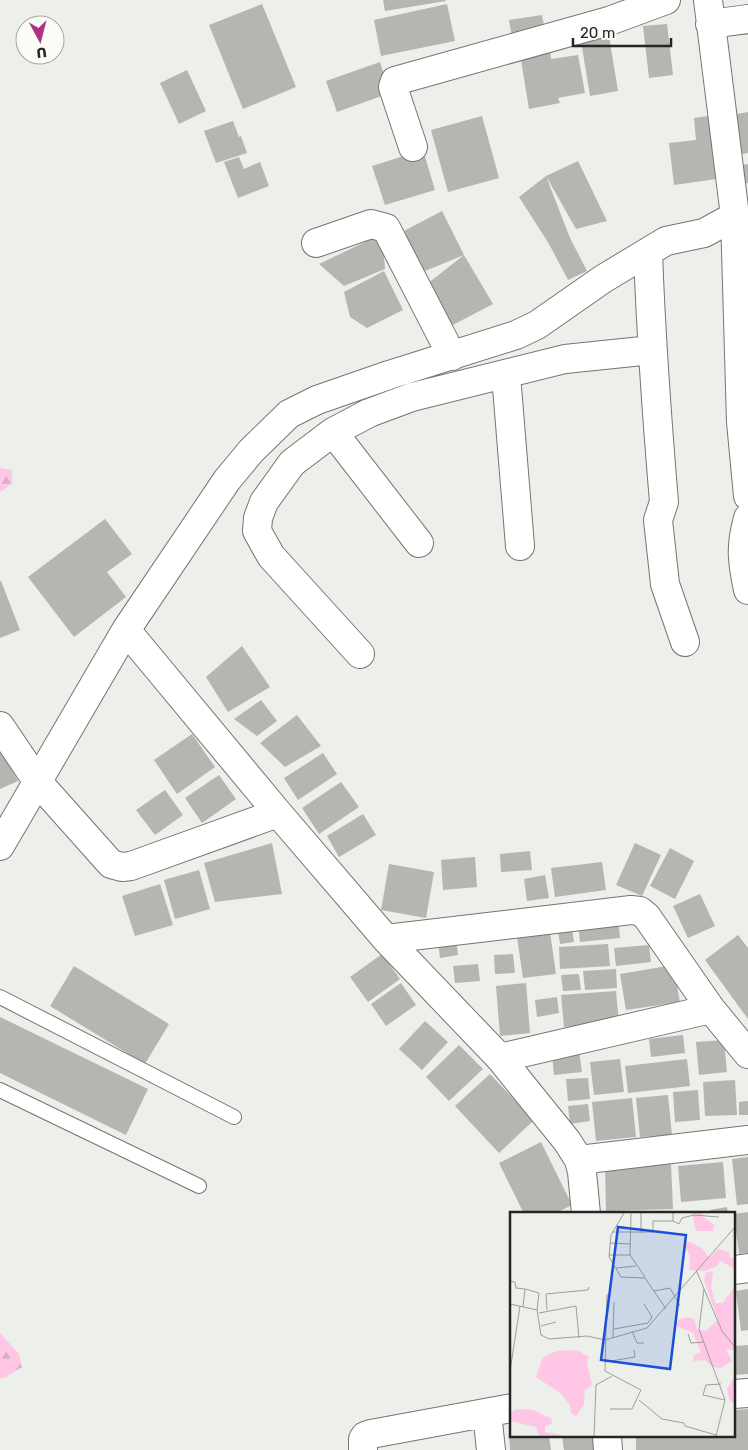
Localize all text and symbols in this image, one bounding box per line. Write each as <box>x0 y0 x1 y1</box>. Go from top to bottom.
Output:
north arrow <box>15 15 65 65</box>
scale bar <box>573 15 670 47</box>
text: 20 m <box>580 24 615 42</box>
text: U <box>35 43 48 61</box>
inset map <box>510 1212 736 1438</box>

